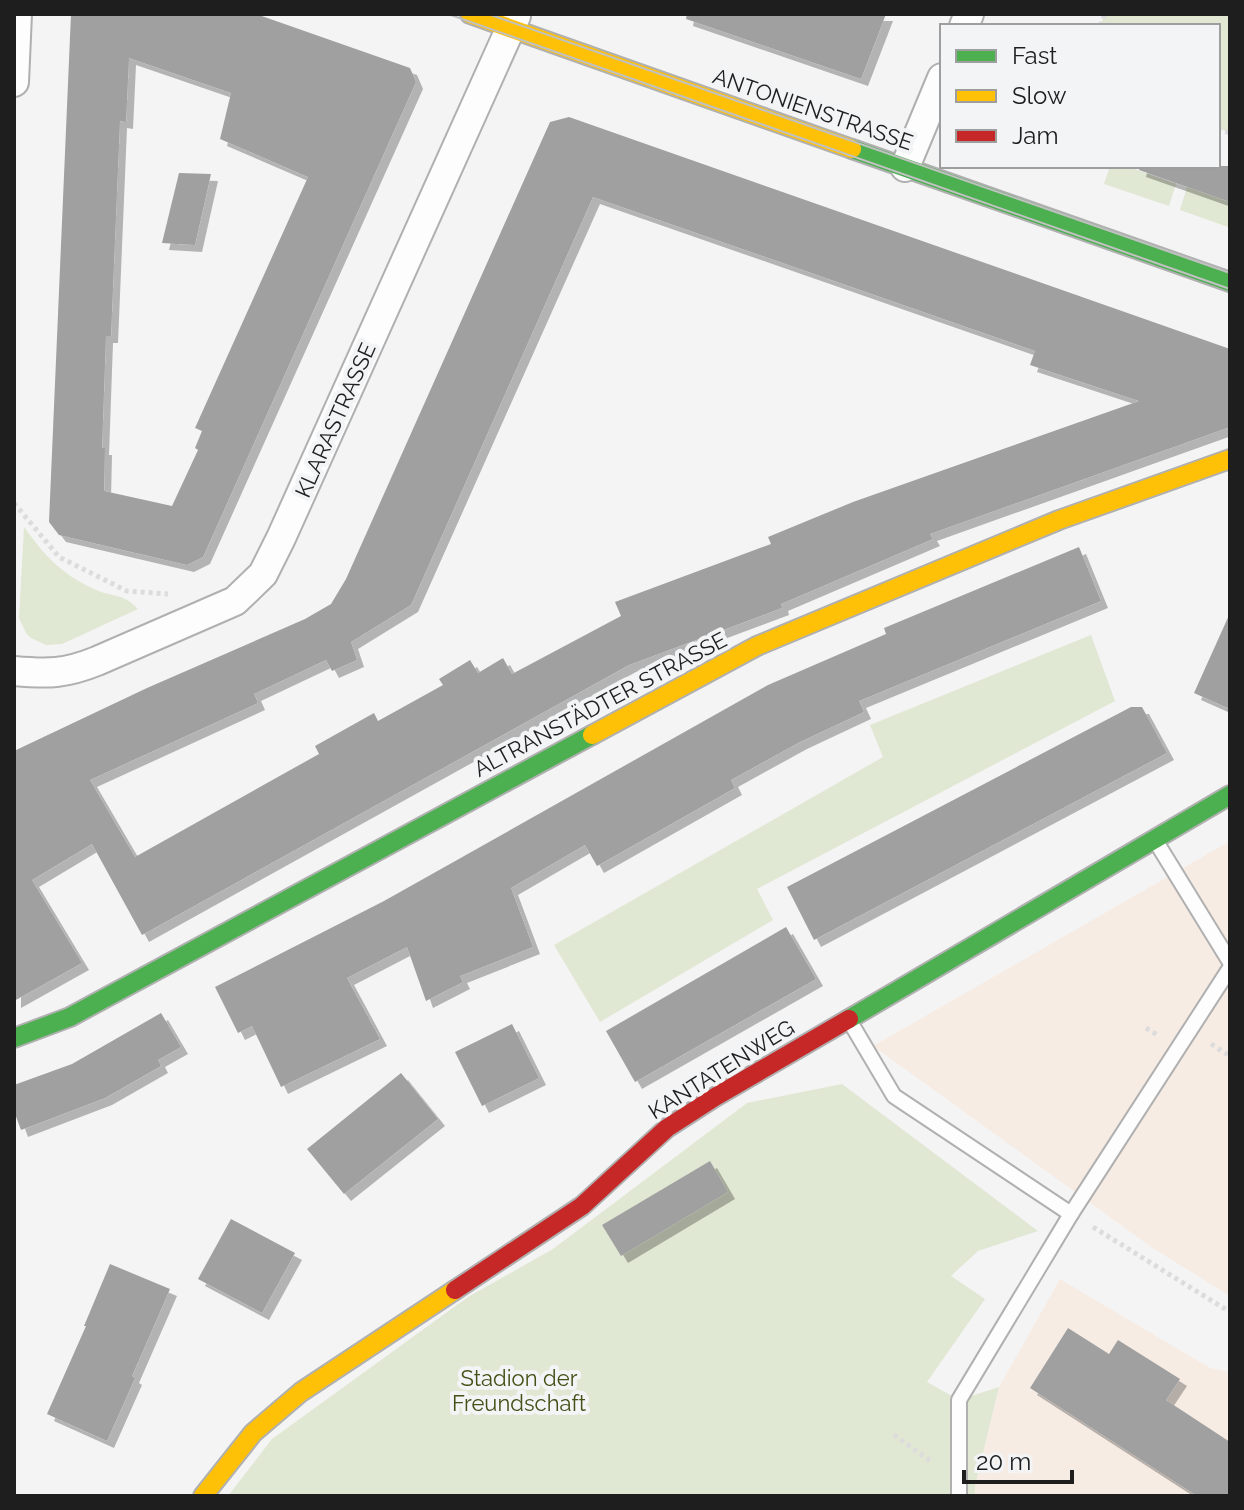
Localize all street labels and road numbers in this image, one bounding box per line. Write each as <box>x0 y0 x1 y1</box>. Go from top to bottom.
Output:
street label: ANTONIENSTRASSE <box>710 63 916 155</box>
street label: KLARASTRASSE <box>289 339 381 501</box>
street label: ALTRANSTÄDTER STRASSE <box>469 626 731 782</box>
street label: KANTATENWEG <box>643 1014 799 1124</box>

